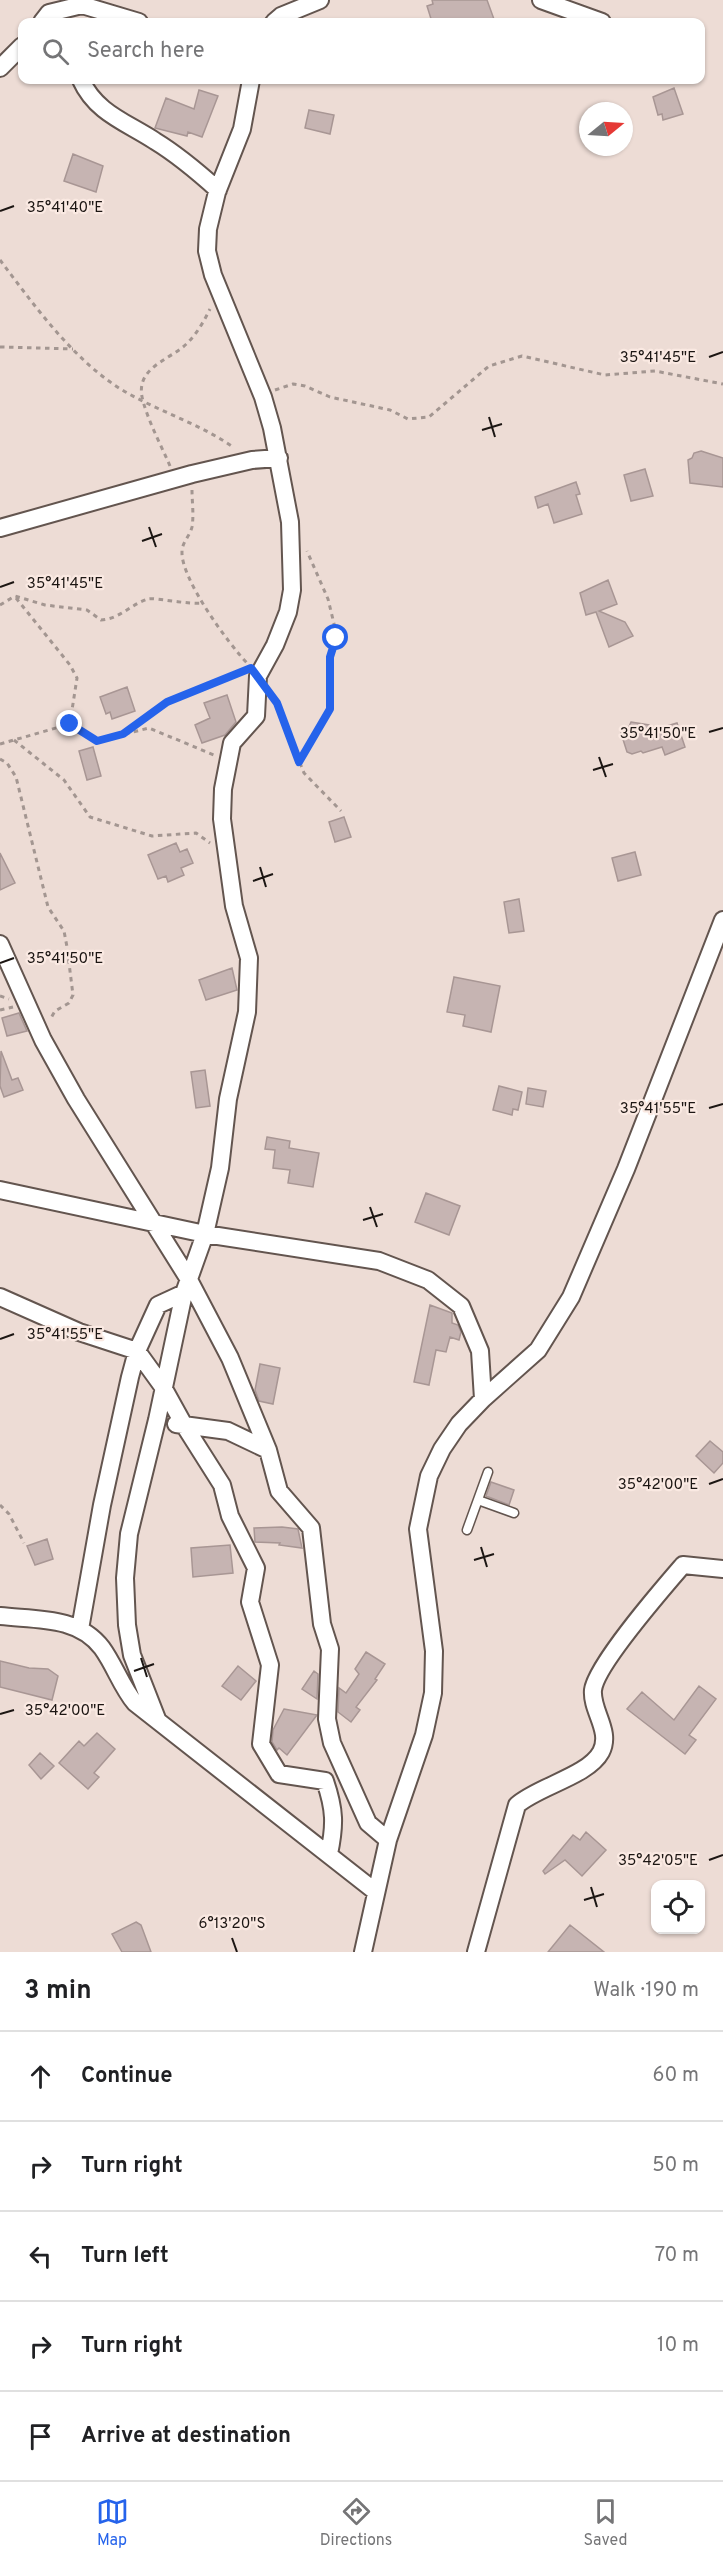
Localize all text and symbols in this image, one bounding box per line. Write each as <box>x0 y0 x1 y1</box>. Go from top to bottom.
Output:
search box <box>18 18 705 84</box>
icon: search <box>39 35 72 68</box>
text: Search here <box>87 38 205 65</box>
north arrow <box>579 102 633 156</box>
text: 35°41'40"E <box>27 199 103 218</box>
text: 35°41'45"E <box>620 349 696 368</box>
text: 35°41'45"E <box>27 575 103 594</box>
route start <box>322 624 348 650</box>
route end <box>56 710 82 736</box>
text: 35°41'50"E <box>620 725 696 744</box>
text: 35°41'50"E <box>27 950 103 969</box>
text: 35°41'55"E <box>620 1100 696 1119</box>
text: 35°41'55"E <box>27 1326 103 1345</box>
text: 35°42'00"E <box>618 1476 698 1495</box>
text: 35°42'00"E <box>25 1702 105 1721</box>
text: 35°42'05"E <box>618 1852 698 1871</box>
map controls <box>651 1880 705 1934</box>
button: locate <box>651 1880 705 1934</box>
text: 6°13'20"S <box>199 1915 265 1934</box>
text: 3 min <box>24 1975 92 2008</box>
text: Walk · 190 m <box>593 1978 699 2004</box>
icon: ahead <box>24 2060 57 2093</box>
text: Continue <box>81 2063 172 2090</box>
text: 60 m <box>653 2063 699 2089</box>
icon: right <box>24 2150 57 2183</box>
text: Turn right <box>81 2153 183 2180</box>
text: 50 m <box>652 2153 699 2179</box>
icon: left <box>24 2240 57 2273</box>
text: Turn left <box>81 2243 169 2270</box>
text: 70 m <box>655 2243 699 2269</box>
icon: right <box>24 2330 57 2363</box>
text: Turn right <box>81 2333 183 2360</box>
text: 10 m <box>657 2333 699 2359</box>
icon: arrive <box>24 2420 57 2453</box>
text: Arrive at destination <box>81 2423 291 2450</box>
tab: Map <box>96 2495 129 2551</box>
tab: Directions <box>320 2495 392 2551</box>
tab: Saved <box>583 2495 627 2551</box>

